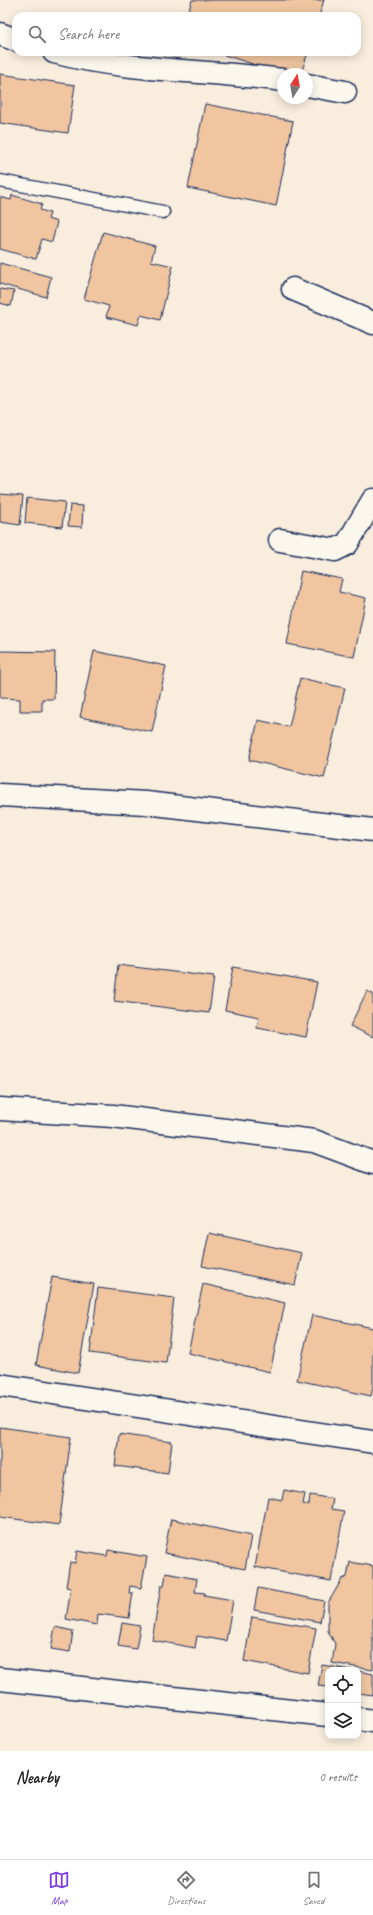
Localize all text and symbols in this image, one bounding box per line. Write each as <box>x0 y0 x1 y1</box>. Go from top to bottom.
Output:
search box <box>12 12 361 56</box>
icon: search <box>26 23 48 45</box>
text: Search here <box>58 25 119 44</box>
north arrow <box>277 68 313 104</box>
map controls <box>325 1667 361 1739</box>
button: locate <box>325 1667 361 1703</box>
button: layers <box>325 1703 361 1739</box>
text: Nearby <box>16 1767 59 1788</box>
text: 0 results <box>319 1769 357 1785</box>
tab: Map <box>48 1869 70 1907</box>
tab: Directions <box>167 1869 206 1907</box>
tab: Saved <box>303 1869 325 1907</box>

